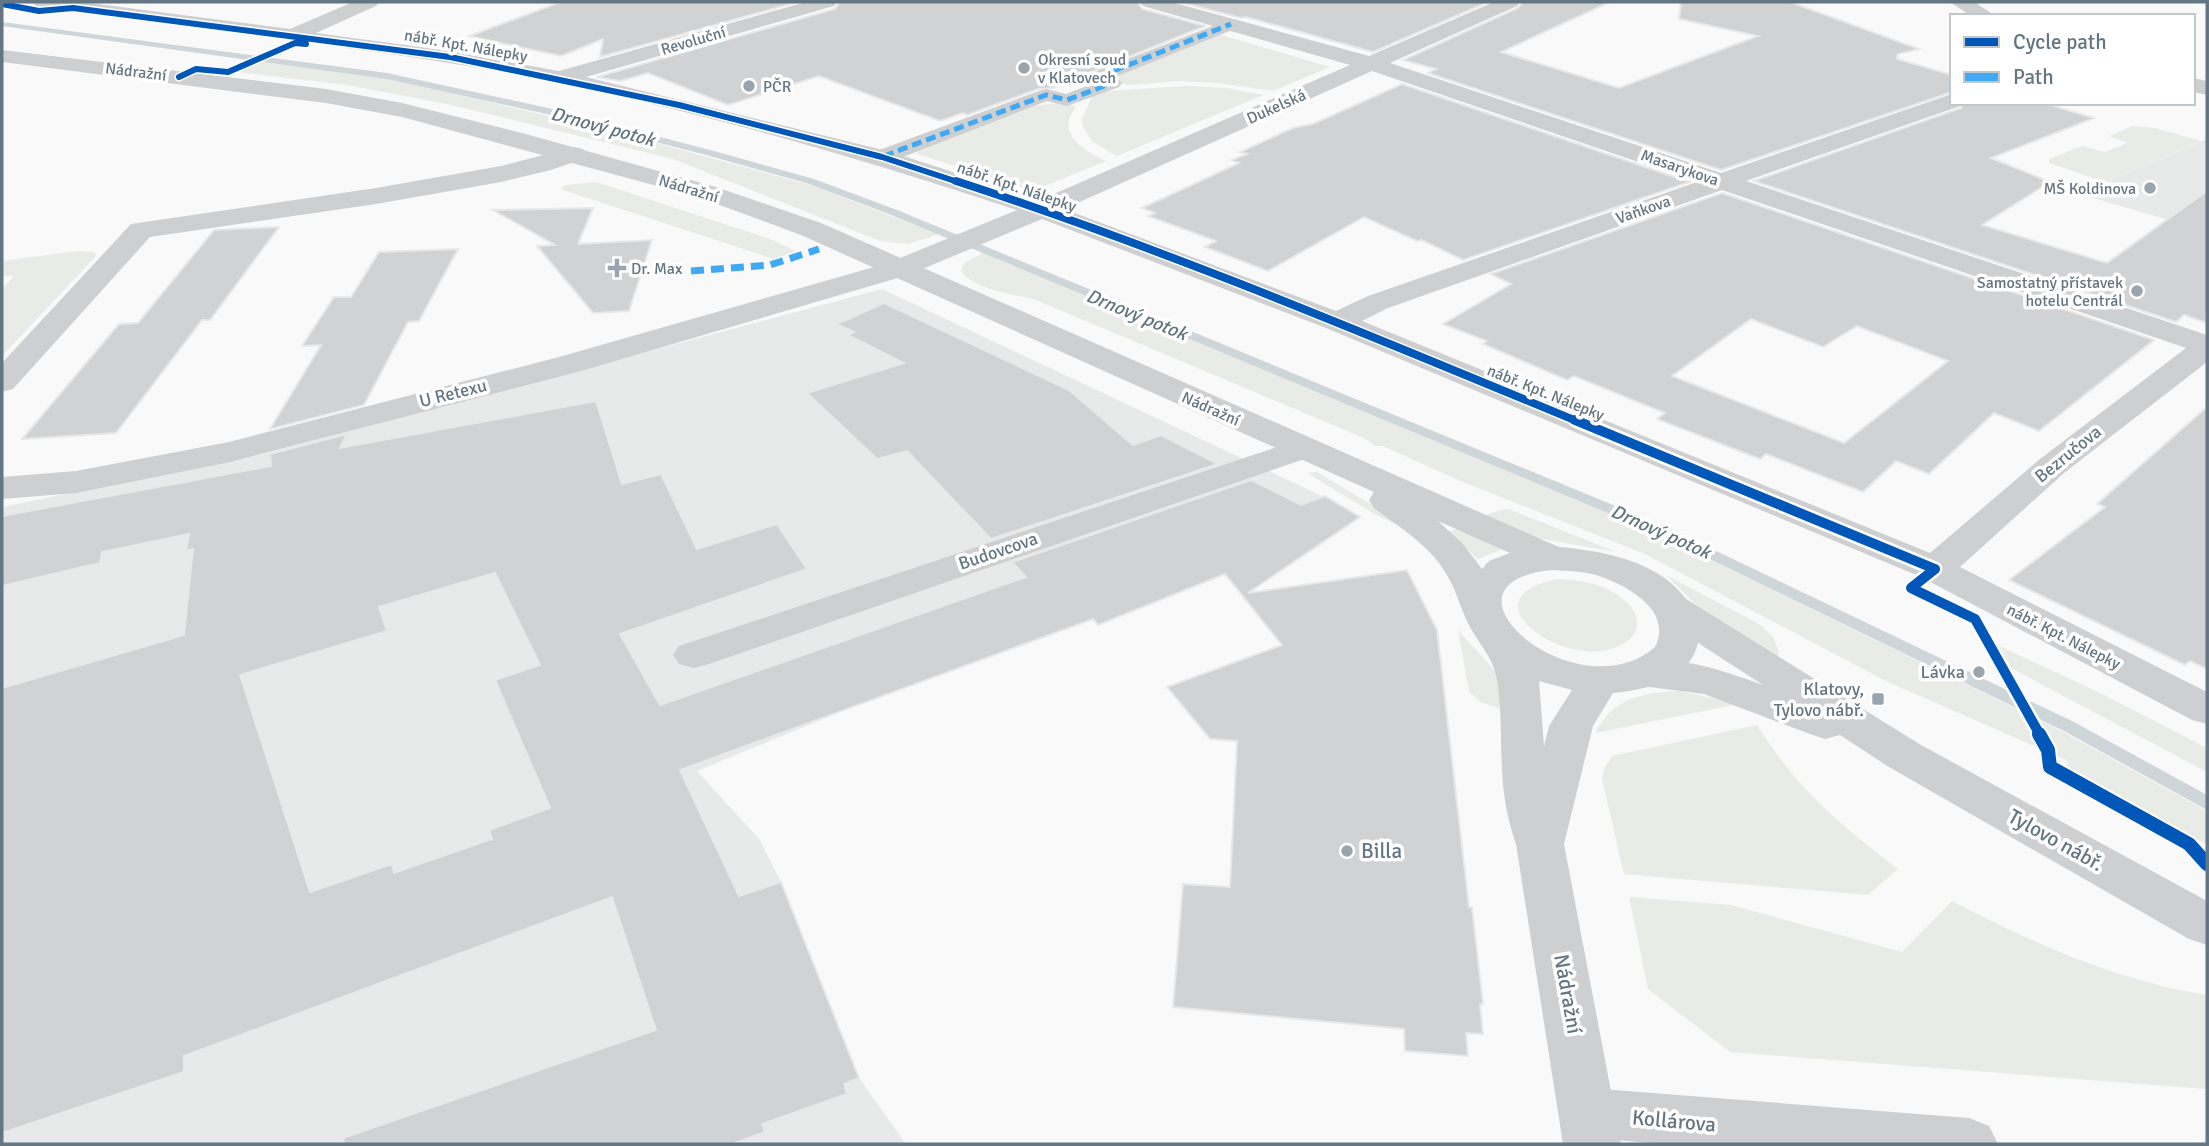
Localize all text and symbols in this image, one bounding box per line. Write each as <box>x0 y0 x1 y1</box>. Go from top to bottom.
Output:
legend <box>1950 14 2195 105</box>
street label: Revoluční <box>659 22 729 60</box>
street label: nábř. Kpt. Nálepky <box>403 25 529 67</box>
text: Cycle path <box>2013 29 2107 55</box>
place label: Okresní soud v Klatovech <box>1038 50 1126 88</box>
street label: Nádražní <box>104 58 168 86</box>
marker: Okresní soud v Klatovech <box>1016 60 1032 76</box>
text: Path <box>2013 64 2054 90</box>
place label: PČR <box>763 77 792 97</box>
marker: PČR <box>741 78 757 94</box>
street label: Dukelská <box>1244 85 1309 129</box>
water label: Drnový potok <box>548 102 659 153</box>
street label: Masarykova <box>1638 145 1721 191</box>
street label: nábř. Kpt. Nálepky <box>954 157 1079 217</box>
street label: Nádražní <box>656 170 722 208</box>
place label: MŠ Koldinova <box>2043 179 2136 199</box>
marker: MŠ Koldinova <box>2142 180 2158 196</box>
street label: Vaňkova <box>1613 191 1673 229</box>
place label: Dr. Max <box>631 259 683 279</box>
marker: Dr. Max <box>609 260 625 276</box>
place label: Samostatný přístavek hotelu Centrál <box>1977 273 2123 311</box>
marker: Samostatný přístavek hotelu Centrál <box>2129 283 2145 299</box>
water label: Drnový potok <box>1083 284 1192 347</box>
street label: nábř. Kpt. Nálepky <box>1484 360 1608 426</box>
street label: U Retexu <box>417 374 489 412</box>
street label: Nádražní <box>1178 387 1243 431</box>
street label: Bezručova <box>2030 421 2106 487</box>
water label: Drnový potok <box>1607 499 1716 565</box>
street label: Budovcova <box>956 527 1040 575</box>
street label: nábř. Kpt. Nálepky <box>2003 600 2124 674</box>
place label: Lávka <box>1921 661 1965 683</box>
marker: Lávka <box>1971 664 1987 680</box>
place label: Klatovy, Tylovo nábř. <box>1774 678 1864 721</box>
marker: Klatovy, Tylovo nábř. <box>1870 691 1886 707</box>
street label: Tylovo nábř. <box>2004 803 2108 877</box>
place label: Billa <box>1361 838 1402 864</box>
marker: Billa <box>1339 843 1355 859</box>
street label: Nádražní <box>1548 952 1588 1036</box>
street label: Kollárova <box>1631 1104 1717 1138</box>

